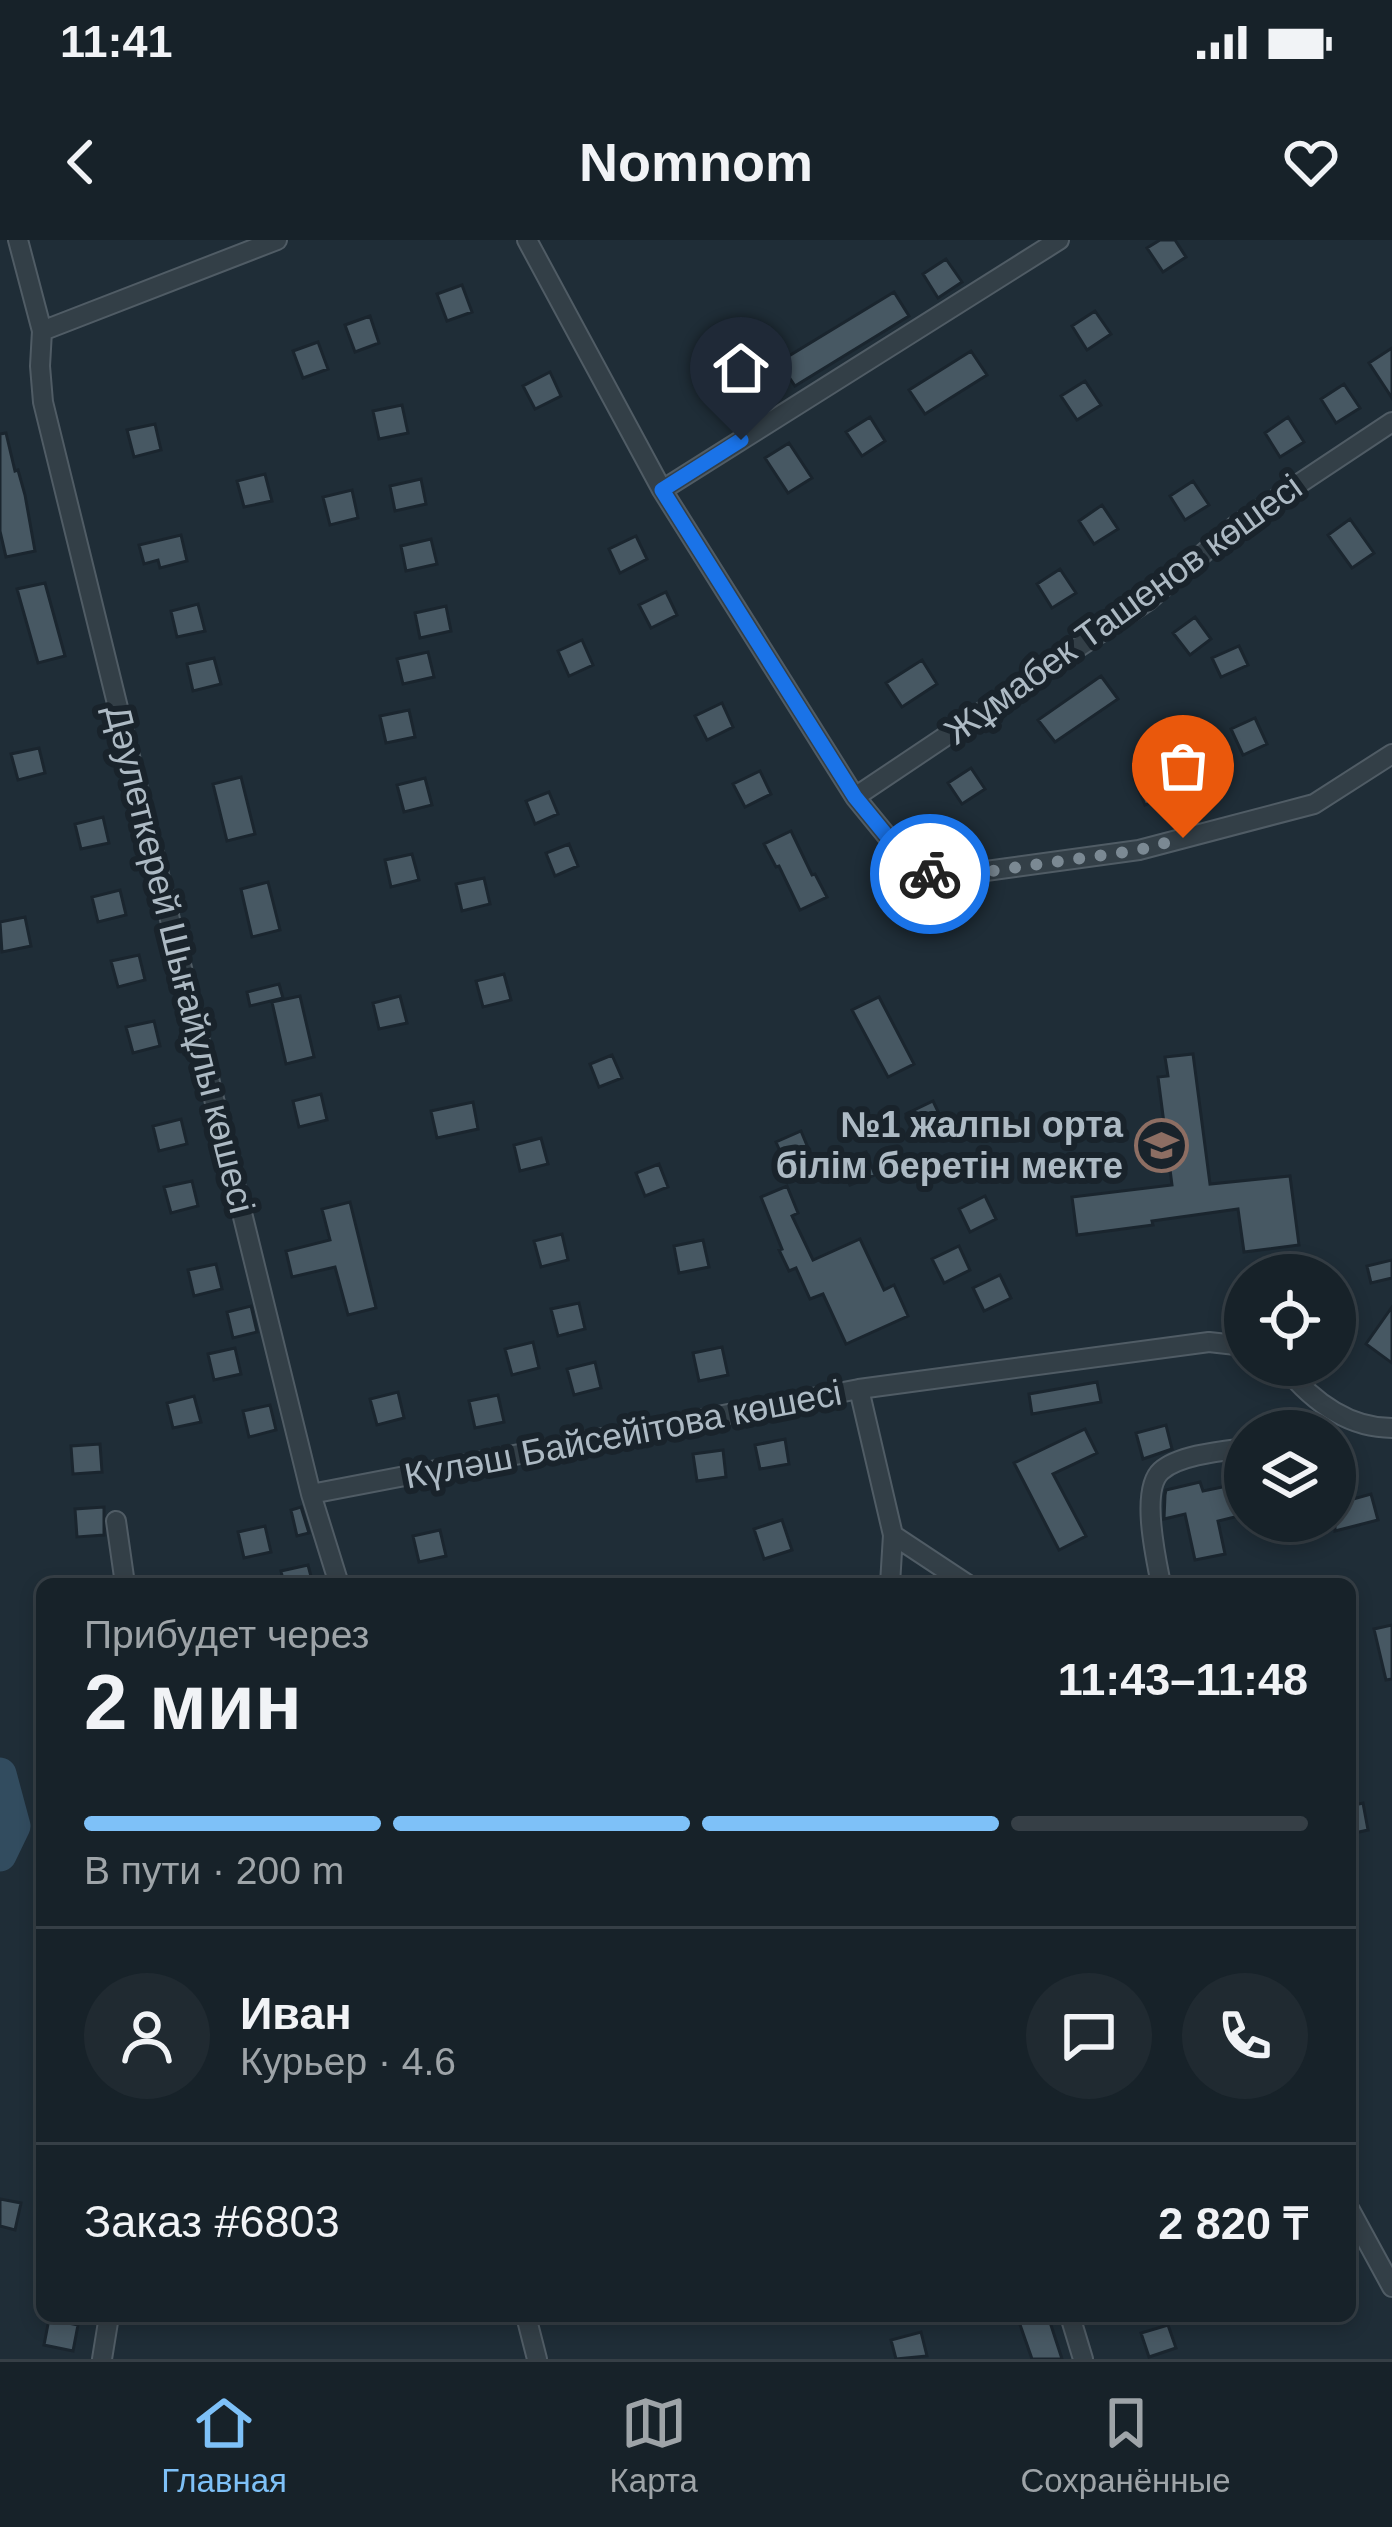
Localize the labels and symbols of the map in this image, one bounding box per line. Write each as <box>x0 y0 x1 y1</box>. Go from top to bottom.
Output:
pin <box>690 317 792 440</box>
street label: Жұмабек Ташенов көшесі <box>937 466 1309 752</box>
street label: Дәулеткерей Шығайұлы көшесі <box>97 701 263 1217</box>
pin <box>1132 715 1234 838</box>
courier <box>870 814 990 934</box>
place label: №1 жалпы орта білім беретін мекте <box>776 1104 1124 1186</box>
school or university icon: №1 жалпы орта білім беретін мекте <box>1134 1117 1190 1173</box>
street label: Күләш Байсейітова көшесі <box>401 1371 845 1497</box>

